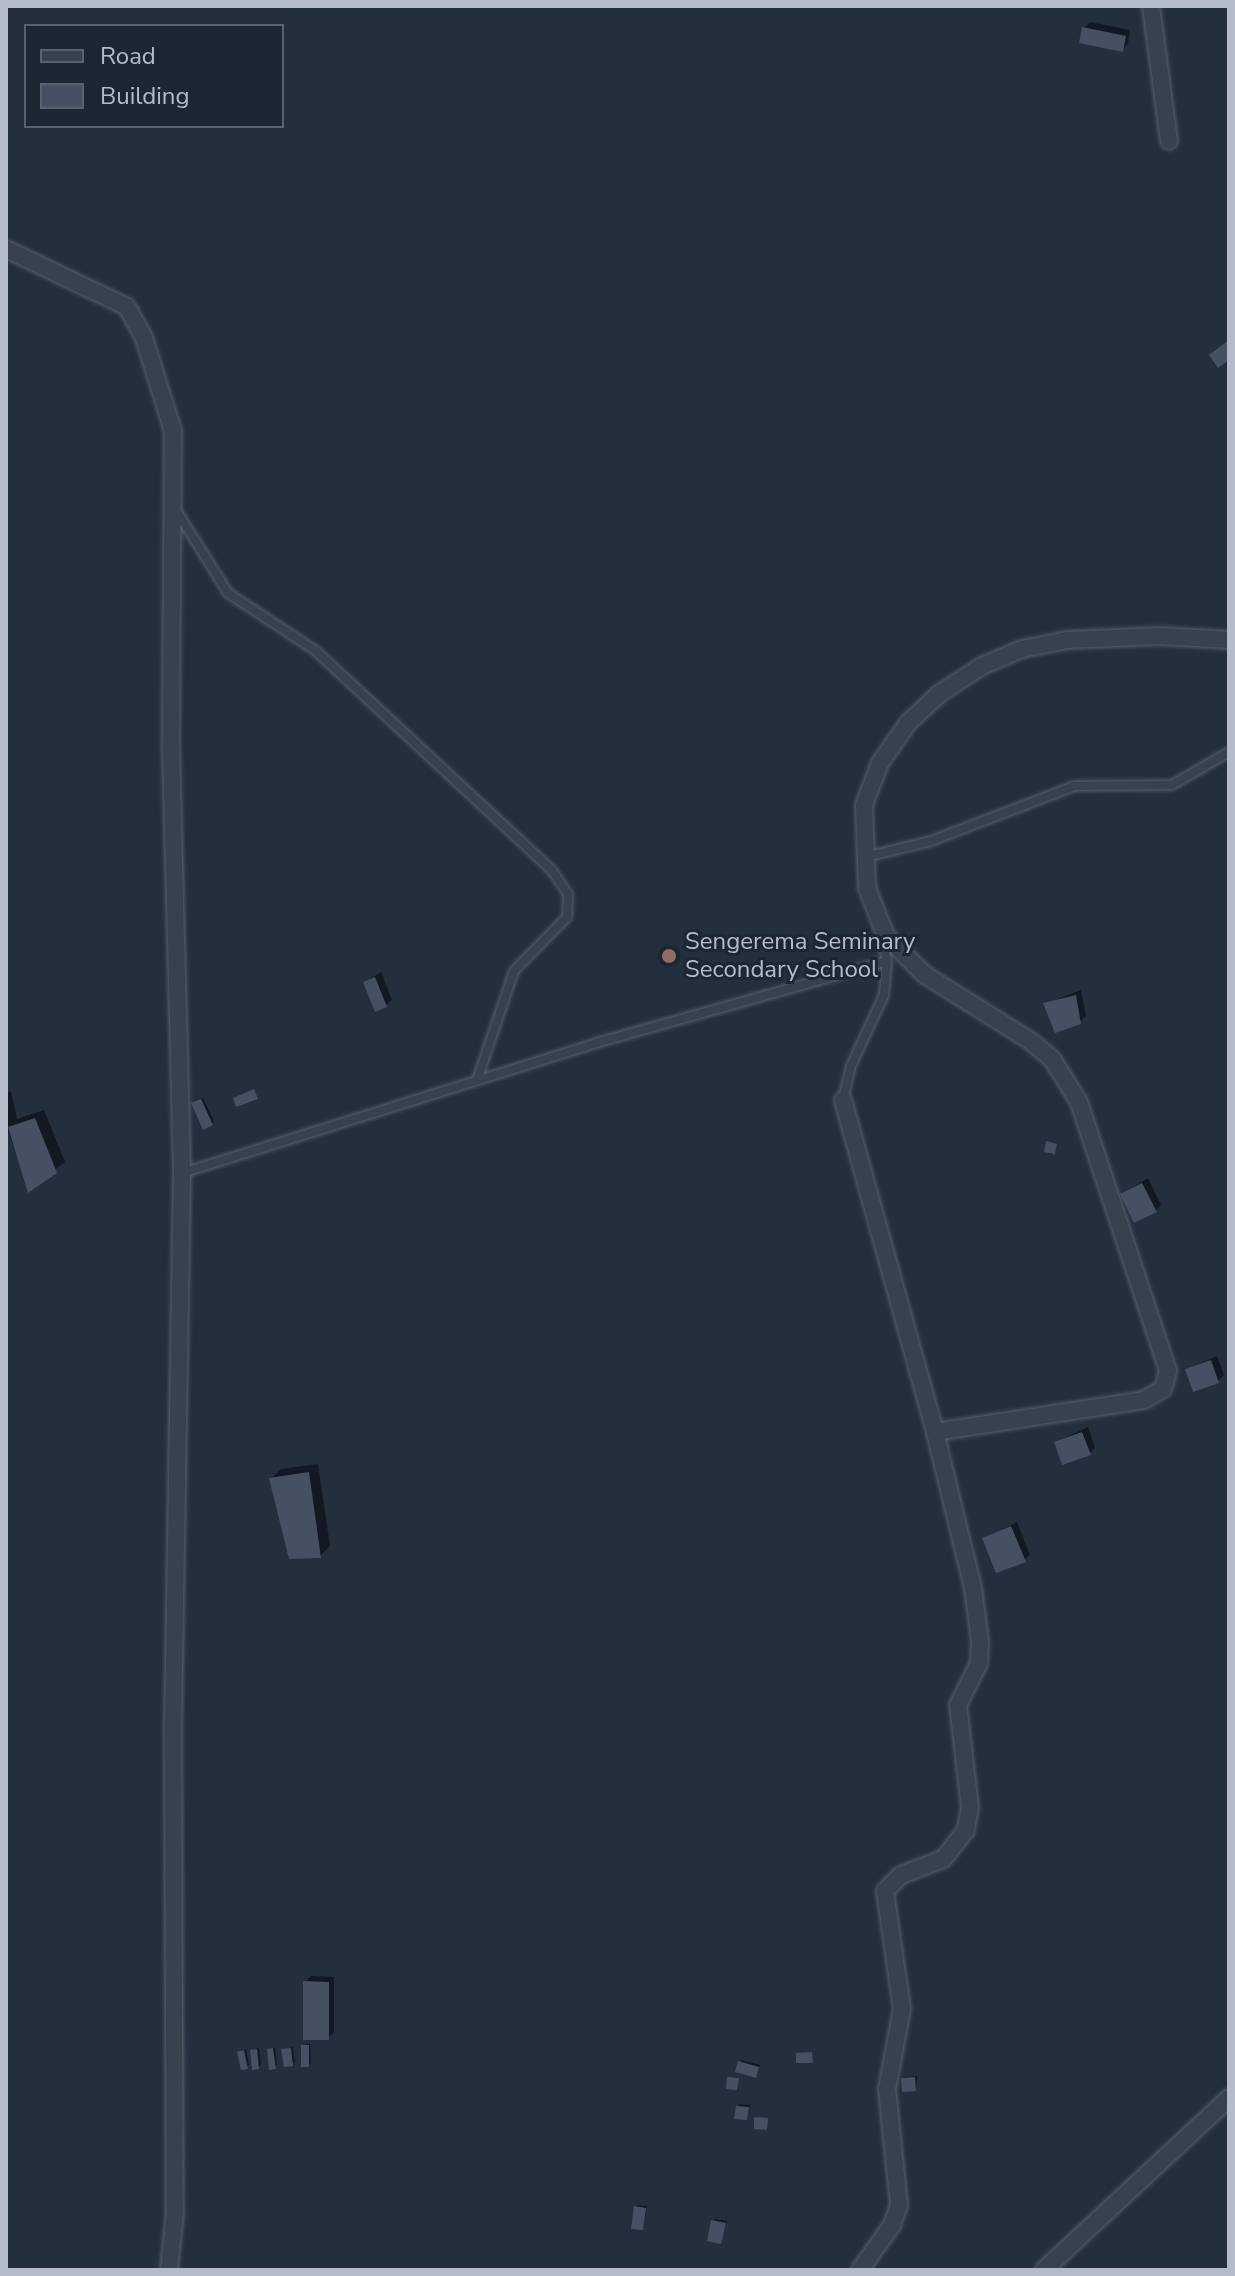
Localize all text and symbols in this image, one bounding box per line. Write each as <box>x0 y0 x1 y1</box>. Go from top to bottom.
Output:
legend <box>24 24 284 128</box>
text: Road <box>100 40 156 72</box>
text: Building <box>100 80 190 112</box>
place label: Sengerema Seminary Secondary School <box>685 928 915 984</box>
marker: Sengerema Seminary Secondary School <box>660 947 678 965</box>

